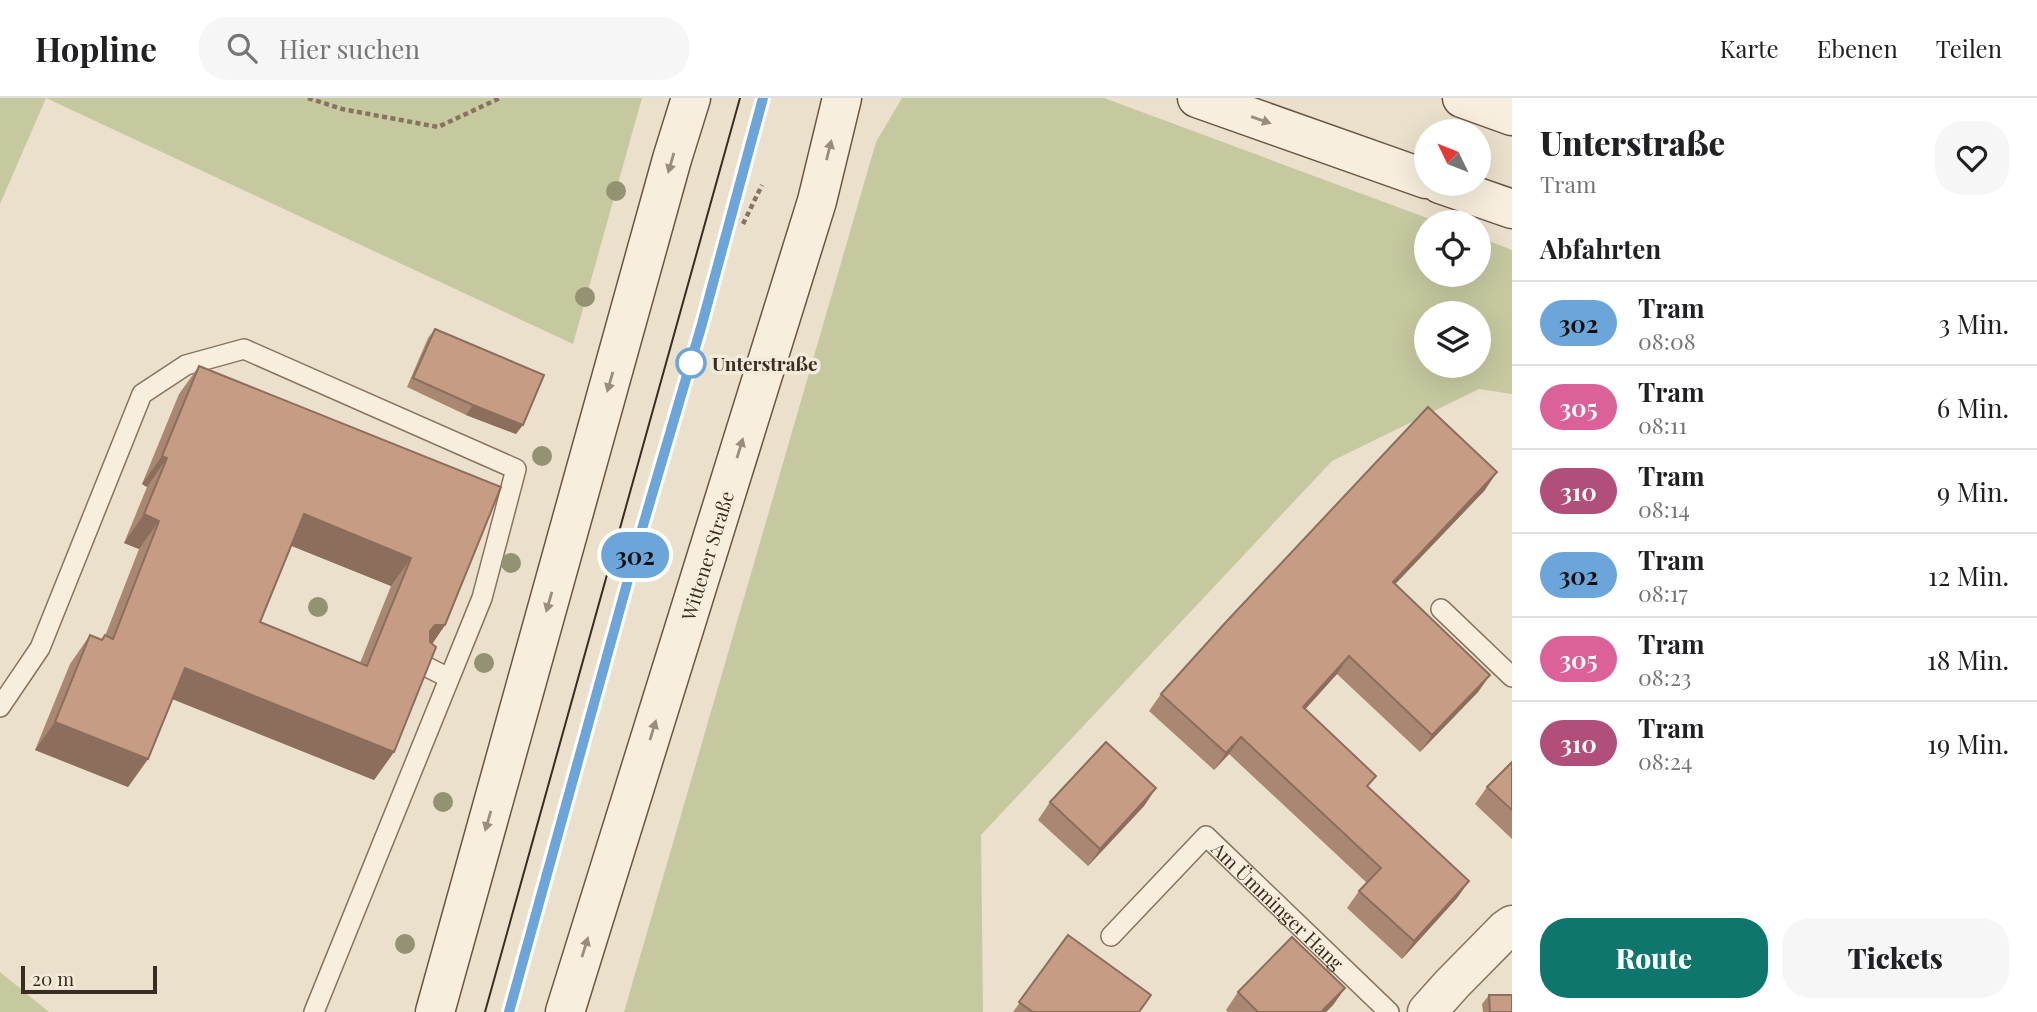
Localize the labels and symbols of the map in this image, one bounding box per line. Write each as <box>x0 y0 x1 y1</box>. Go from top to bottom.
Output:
one-way arrow <box>1251 115 1272 126</box>
north arrow <box>1414 119 1491 196</box>
one-way arrow <box>824 138 835 160</box>
one-way arrow <box>665 153 675 174</box>
marker: Unterstraße <box>676 348 706 378</box>
place label: Unterstraße <box>712 350 818 376</box>
one-way arrow <box>604 372 615 394</box>
one-way arrow <box>735 437 745 458</box>
street label: Wittener Straße <box>674 488 739 624</box>
line badge: 302 <box>595 532 675 578</box>
one-way arrow <box>543 591 554 613</box>
one-way arrow <box>649 719 659 740</box>
one-way arrow <box>483 811 493 832</box>
street label: Am Ümminger Hang <box>1206 835 1350 975</box>
one-way arrow <box>580 936 591 957</box>
scale bar <box>21 963 158 995</box>

